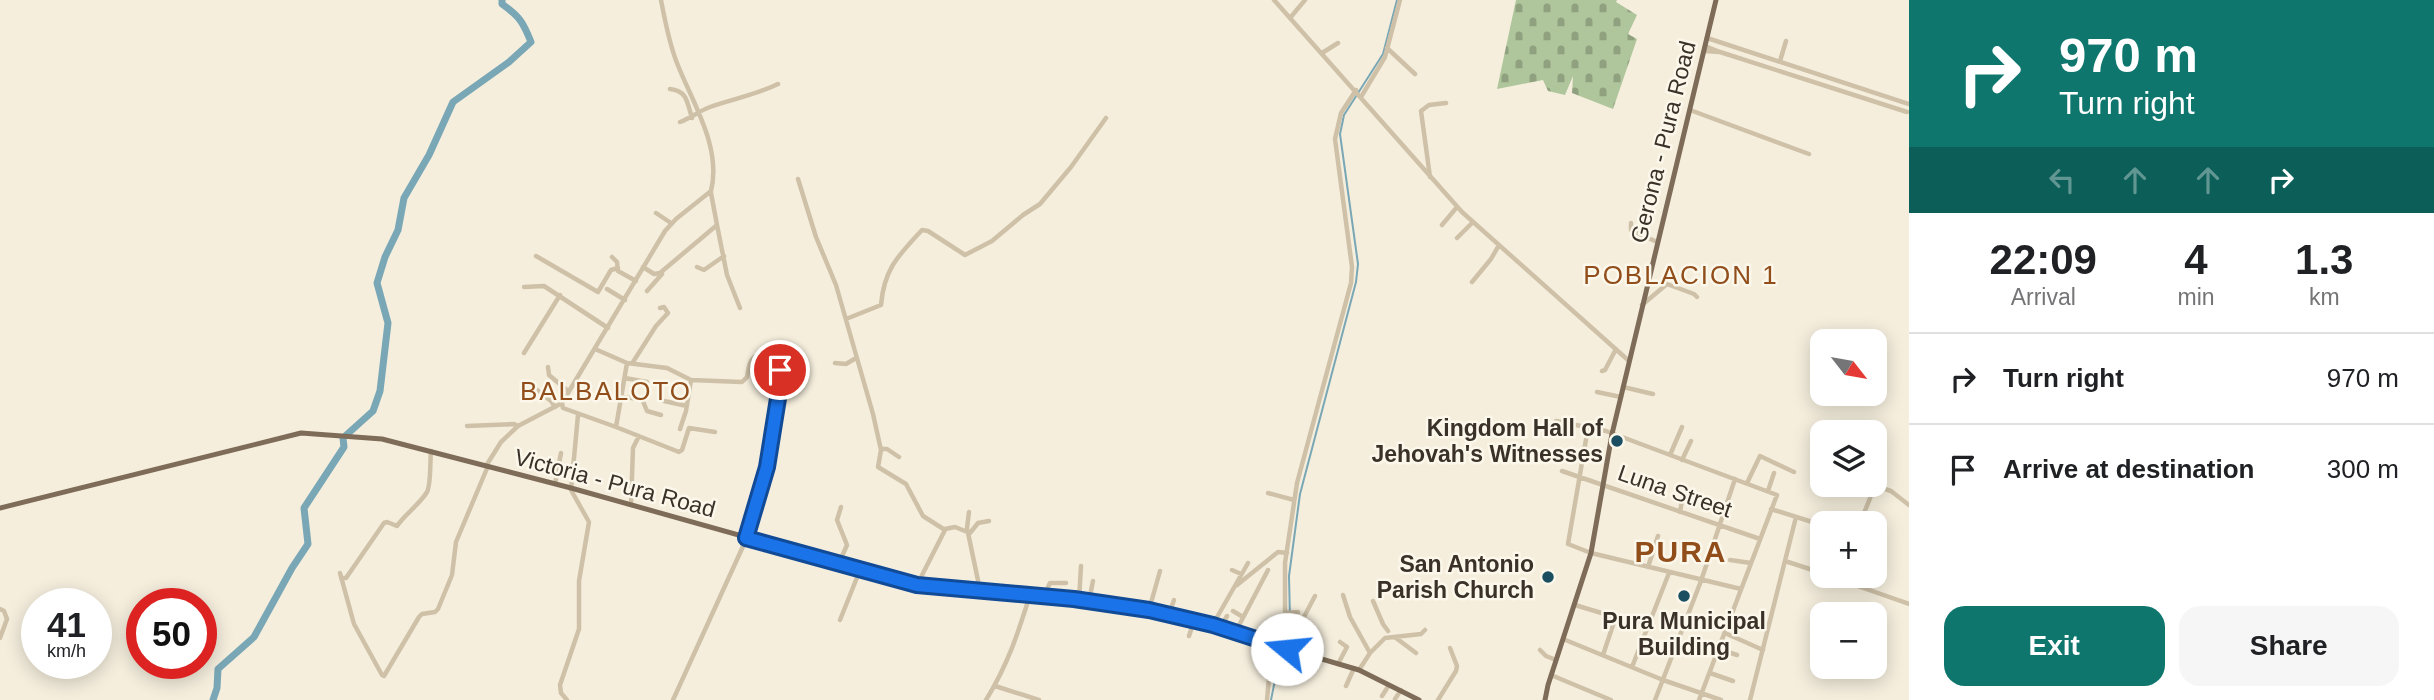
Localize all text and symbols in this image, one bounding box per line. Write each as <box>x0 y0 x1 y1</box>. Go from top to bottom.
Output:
icon: right <box>1944 28 2035 119</box>
text: 970 m <box>2059 28 2198 82</box>
street label: Gerona - Pura Road <box>1625 38 1701 246</box>
text: Turn right <box>2059 85 2195 121</box>
icon: left <box>2043 161 2081 199</box>
icon: ahead <box>2116 161 2154 199</box>
icon: ahead <box>2189 161 2227 199</box>
icon: right <box>2262 161 2300 199</box>
text: 22:09 <box>1990 236 2097 283</box>
text: 4 <box>2184 236 2208 283</box>
text: 1.3 <box>2295 236 2353 283</box>
district label: POBLACION 1 <box>1583 260 1779 290</box>
text: Arrival <box>2011 284 2076 310</box>
text: min <box>2177 284 2215 310</box>
text: km <box>2309 284 2340 310</box>
north arrow <box>1810 329 1886 406</box>
map controls <box>1810 329 1887 679</box>
pin <box>750 340 810 400</box>
icon: arrive <box>761 351 799 389</box>
icon: right <box>1944 360 1982 398</box>
text: Turn right <box>2003 363 2124 393</box>
text: 970 m <box>2327 363 2399 393</box>
district label: BALBALOTO <box>520 376 692 406</box>
place label: Kingdom Hall of Jehovah's Witnesses <box>1371 415 1603 467</box>
button: layers <box>1810 420 1887 497</box>
marker: Kingdom Hall of Jehovah's Witnesses <box>1609 433 1625 449</box>
street label: Victoria - Pura Road <box>512 444 718 522</box>
icon: arrive <box>1944 451 1982 489</box>
text: Arrive at destination <box>2003 454 2254 484</box>
text: 300 m <box>2327 454 2399 484</box>
street label: Luna Street <box>1615 459 1736 523</box>
button: + <box>1810 511 1887 588</box>
district label: PURA <box>1634 535 1728 568</box>
place label: San Antonio Parish Church <box>1377 551 1534 603</box>
marker: San Antonio Parish Church <box>1540 569 1556 585</box>
speed limit sign: 50 <box>126 588 217 679</box>
marker: Pura Municipal Building <box>1676 588 1692 604</box>
button: − <box>1810 602 1887 679</box>
text: 41 <box>47 605 86 644</box>
button: Exit <box>1944 606 2165 686</box>
button: Share <box>2179 606 2399 686</box>
place label: Pura Municipal Building <box>1602 608 1766 660</box>
position arrow <box>1250 612 1324 686</box>
text: km/h <box>47 641 86 661</box>

